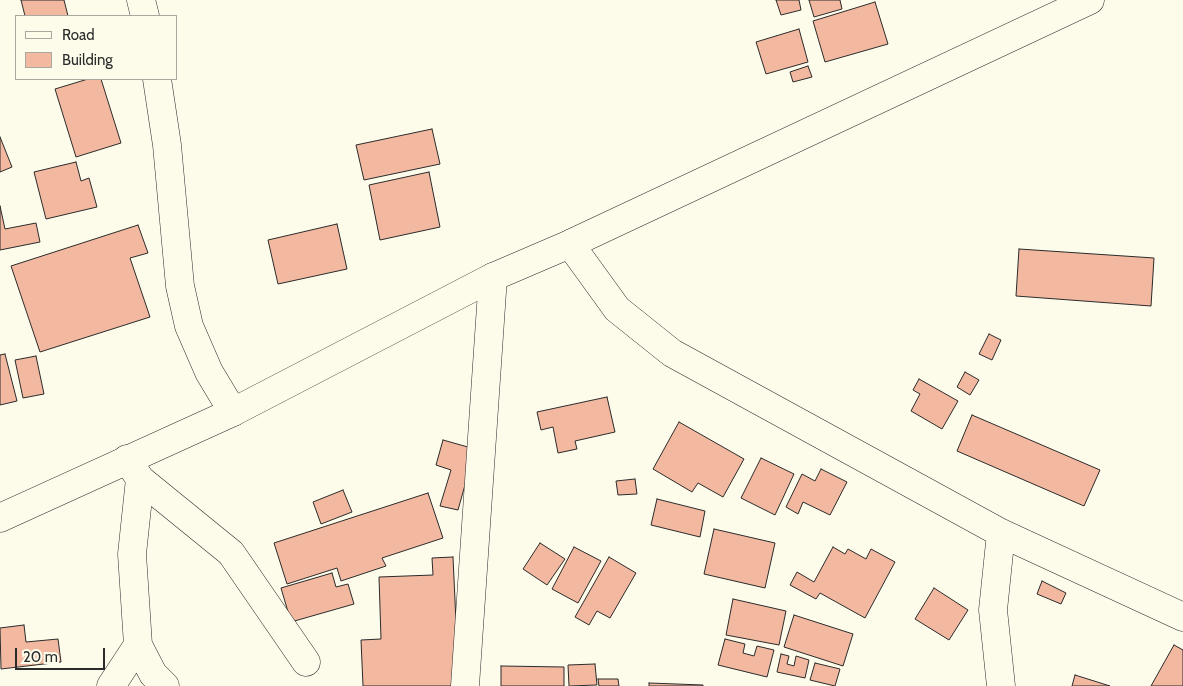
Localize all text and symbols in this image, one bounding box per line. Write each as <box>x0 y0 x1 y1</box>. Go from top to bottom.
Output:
legend <box>15 15 178 80</box>
text: Road <box>62 26 95 44</box>
text: Building <box>62 51 113 69</box>
scale bar <box>18 638 108 670</box>
text: 20 m <box>23 648 58 666</box>

